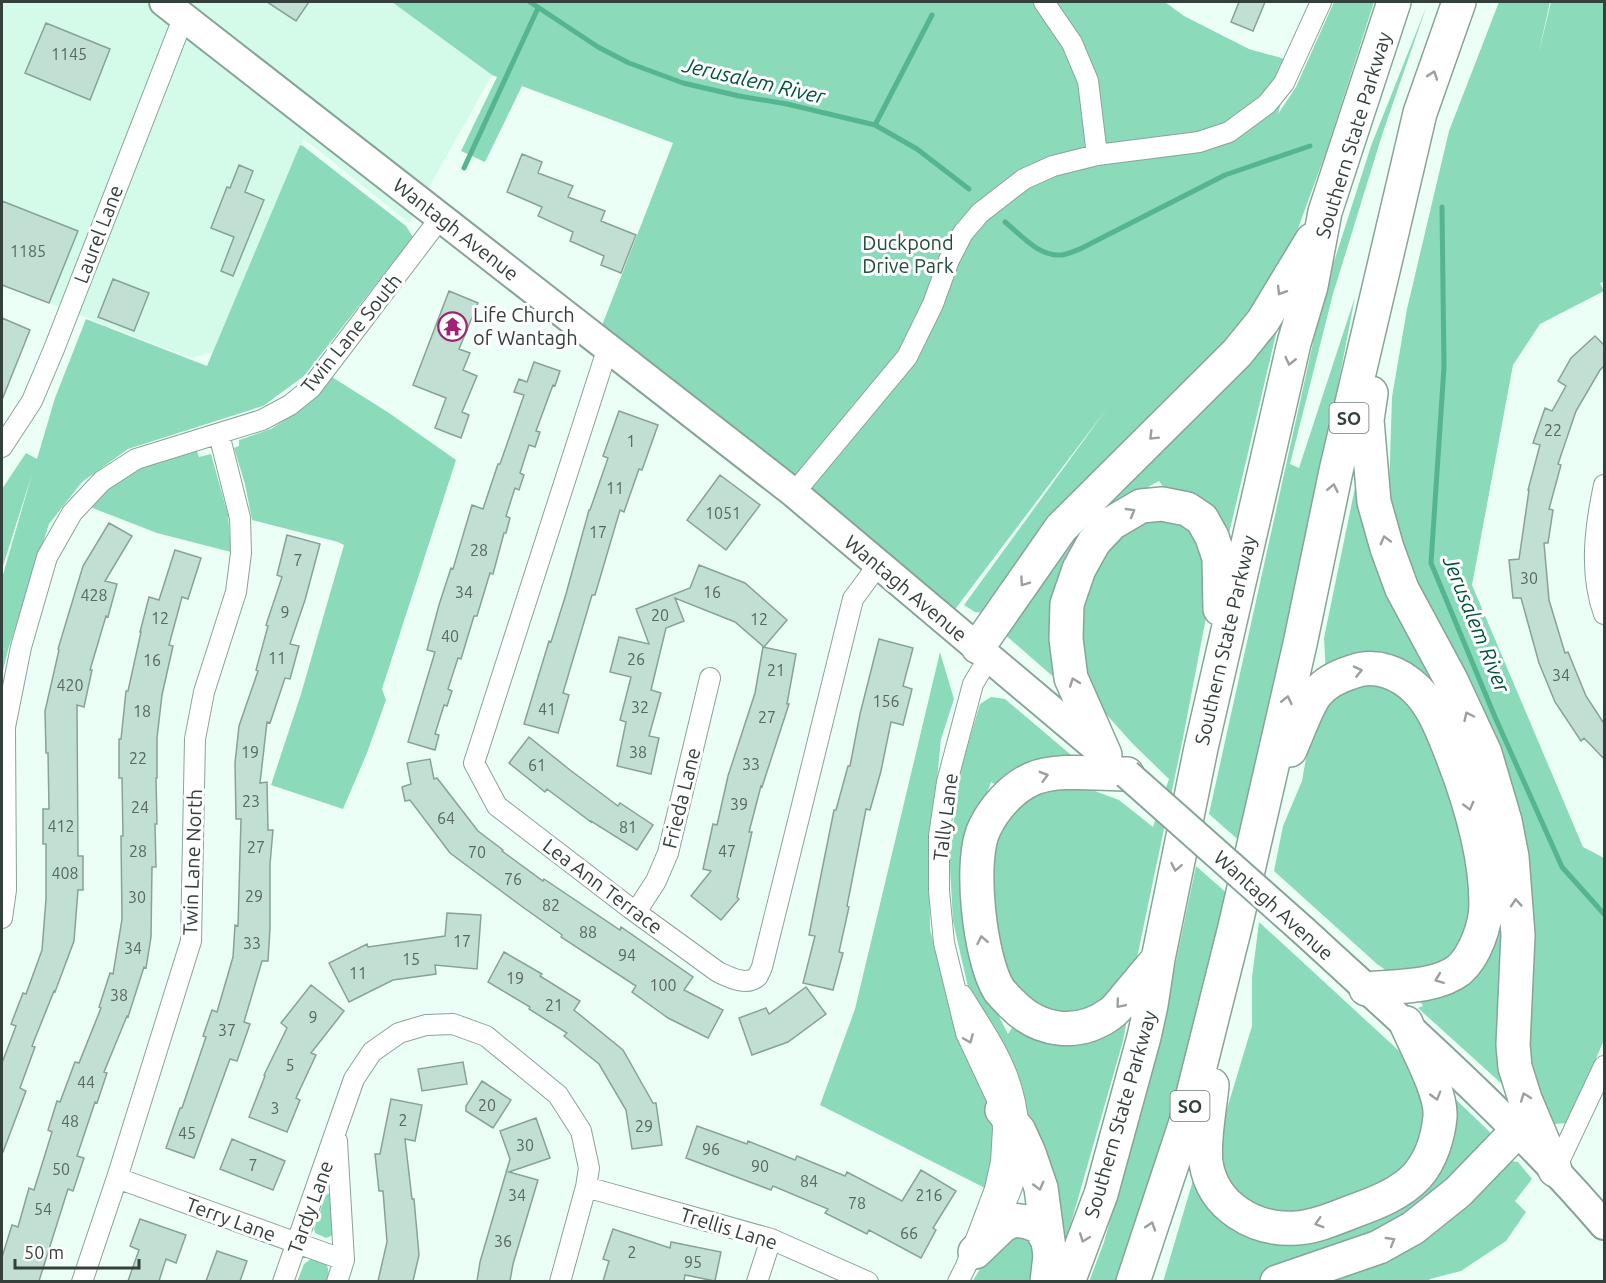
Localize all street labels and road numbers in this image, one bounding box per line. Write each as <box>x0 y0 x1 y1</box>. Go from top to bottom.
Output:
street label: Southern State Parkway <box>1311 29 1395 241</box>
street label: Wantagh Avenue <box>389 173 523 285</box>
street label: Laurel Lane <box>69 182 127 286</box>
street label: Twin Lane South <box>296 269 406 397</box>
road number: SO <box>1330 403 1368 433</box>
street label: Wantagh Avenue <box>840 530 972 646</box>
street label: Southern State Parkway <box>1190 532 1260 747</box>
street label: Frieda Lane <box>657 745 705 851</box>
street label: Tally Lane <box>928 772 962 862</box>
street label: Twin Lane North <box>178 788 206 936</box>
street label: Lea Ann Terrace <box>539 834 667 938</box>
street label: Wantagh Avenue <box>1210 845 1338 965</box>
street label: Southern State Parkway <box>1079 1007 1161 1220</box>
road number: SO <box>1170 1091 1210 1121</box>
street label: Tardy Lane <box>283 1157 337 1257</box>
street label: Terry Lane <box>183 1192 279 1246</box>
street label: Trellis Lane <box>678 1202 780 1254</box>

